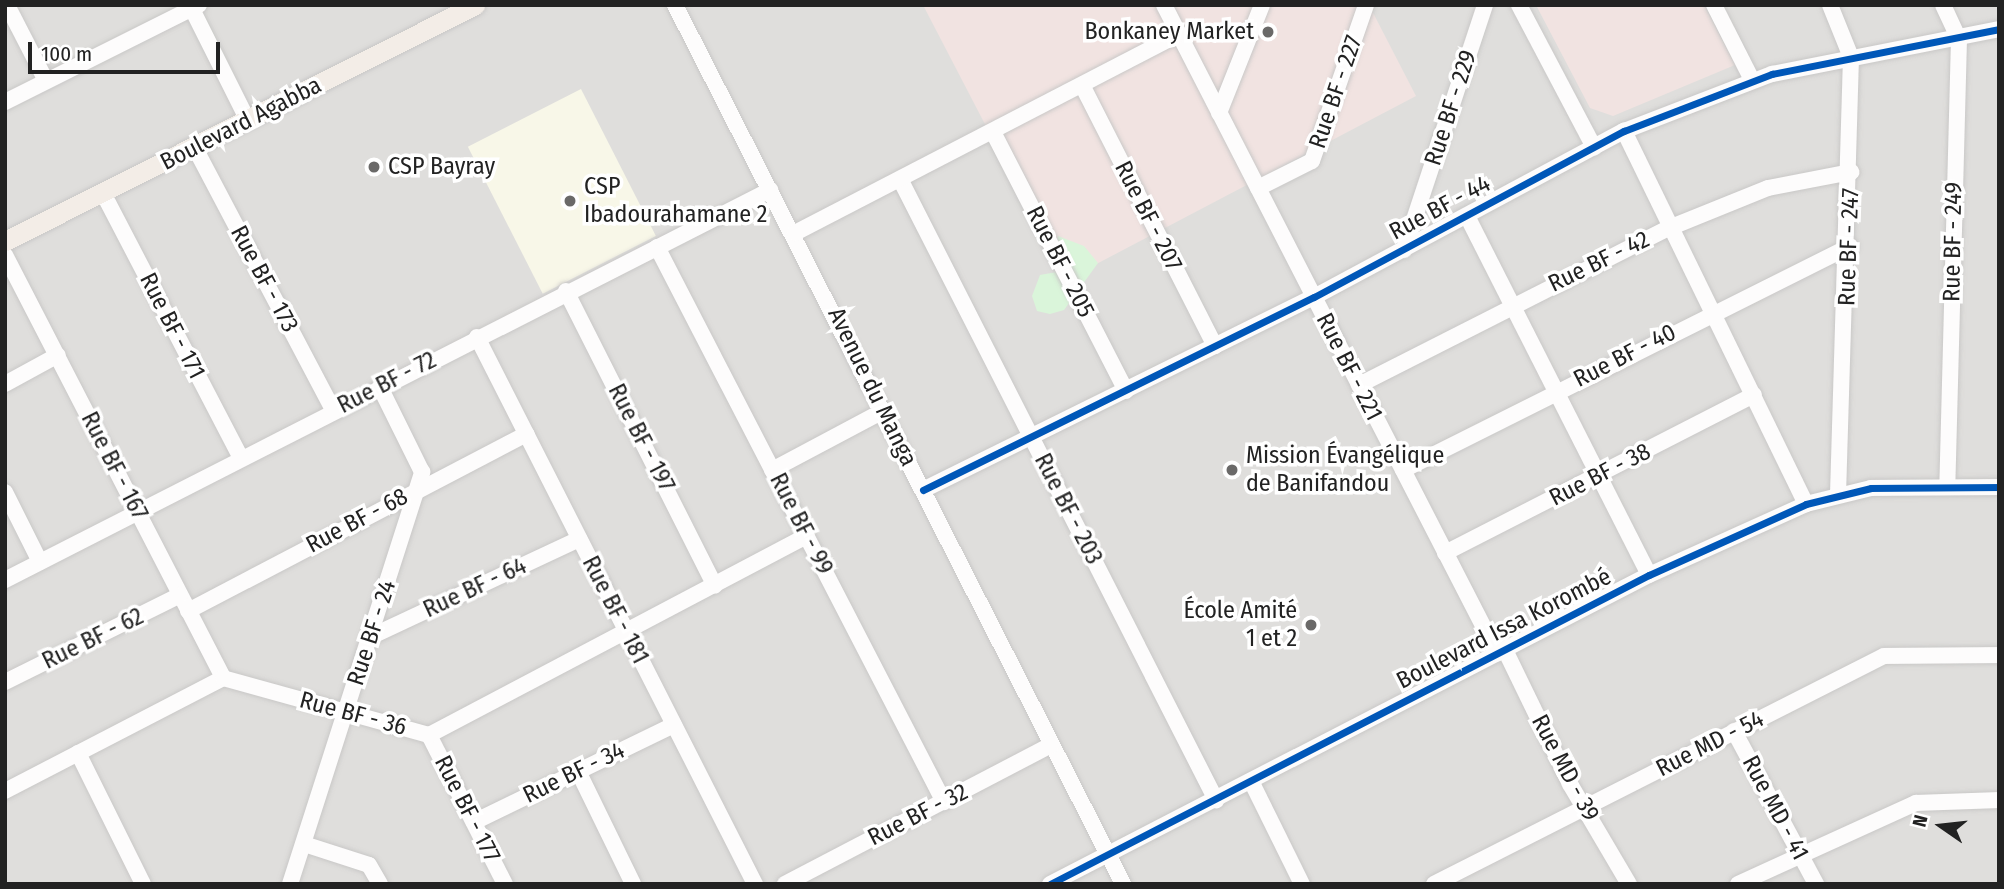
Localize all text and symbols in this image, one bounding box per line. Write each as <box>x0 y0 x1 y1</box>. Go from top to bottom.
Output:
place label: Bonkaney Market <box>1084 18 1254 46</box>
marker: Bonkaney Market <box>1260 24 1276 40</box>
scale bar <box>32 28 224 72</box>
street label: Rue BF - 227 <box>1303 32 1369 152</box>
text: 100 m <box>41 41 92 67</box>
street label: Rue BF - 229 <box>1419 47 1483 169</box>
street label: Boulevard Agabba <box>156 71 326 177</box>
place label: CSP Bayray <box>388 153 495 181</box>
street label: Rue BF - 207 <box>1108 156 1188 276</box>
marker: CSP Bayray <box>366 159 382 175</box>
street label: Rue BF - 44 <box>1385 169 1495 247</box>
place label: CSP Ibadourahamane 2 <box>584 173 767 229</box>
street label: Rue BF - 249 <box>1938 182 1968 302</box>
street label: Rue BF - 247 <box>1833 188 1865 306</box>
marker: CSP Ibadourahamane 2 <box>562 193 578 209</box>
street label: Rue BF - 205 <box>1020 202 1100 322</box>
street label: Rue BF - 173 <box>224 221 304 337</box>
street label: Rue BF - 42 <box>1544 225 1654 299</box>
street label: Rue BF - 171 <box>133 268 211 384</box>
street label: Avenue du Manga <box>821 303 923 471</box>
street label: Rue BF - 221 <box>1310 308 1388 426</box>
street label: Rue BF - 40 <box>1569 318 1681 394</box>
street label: Rue BF - 72 <box>333 346 441 420</box>
street label: Rue BF - 197 <box>602 379 680 497</box>
street label: Rue BF - 167 <box>75 407 153 525</box>
street label: Rue BF - 38 <box>1545 437 1655 513</box>
place label: Mission Évangélique de Banifandou <box>1246 442 1444 498</box>
street label: Rue BF - 203 <box>1028 449 1108 569</box>
marker: Mission Évangélique de Banifandou <box>1224 462 1240 478</box>
street label: Rue BF - 99 <box>763 468 839 580</box>
street label: Rue BF - 68 <box>301 482 413 560</box>
street label: Rue BF - 181 <box>576 551 654 669</box>
street label: Rue BF - 64 <box>419 552 531 624</box>
street label: Boulevard Issa Korombé <box>1392 562 1616 696</box>
street label: Rue BF - 24 <box>342 577 402 689</box>
place label: École Amité 1 et 2 <box>1184 597 1297 653</box>
street label: Rue BF - 62 <box>38 602 148 676</box>
marker: École Amité 1 et 2 <box>1303 617 1319 633</box>
street label: Rue BF - 36 <box>296 686 410 742</box>
street label: Rue MD - 54 <box>1651 705 1769 783</box>
street label: Rue MD - 39 <box>1525 710 1605 826</box>
street label: Rue BF - 34 <box>519 736 629 810</box>
street label: Rue BF - 177 <box>428 751 506 867</box>
street label: Rue MD - 41 <box>1736 751 1814 865</box>
street label: Rue BF - 32 <box>863 778 973 852</box>
north arrow <box>1906 791 1976 861</box>
text: N <box>1908 812 1933 829</box>

